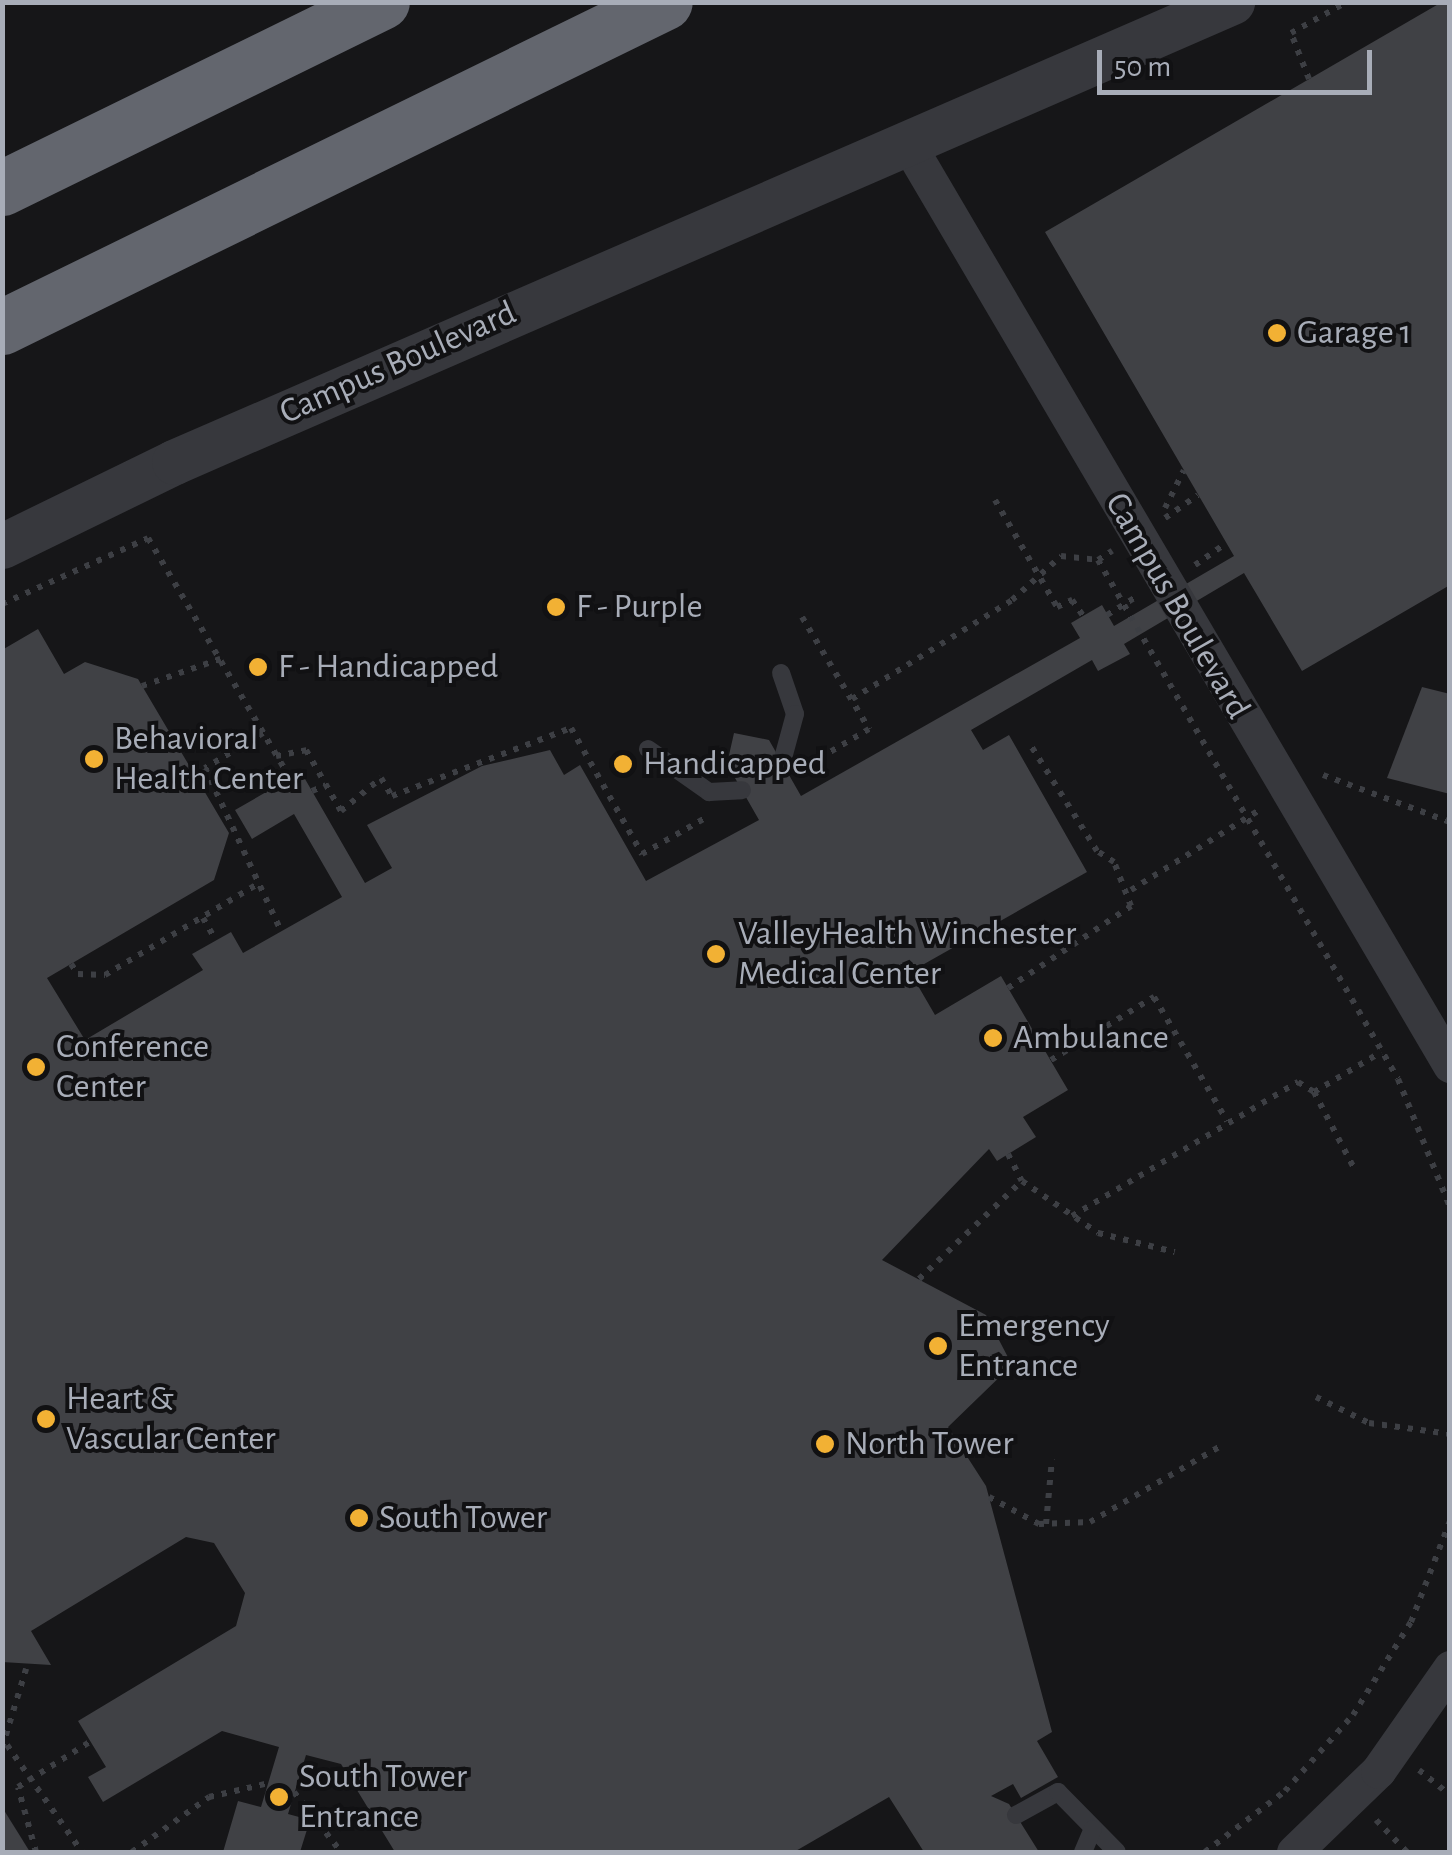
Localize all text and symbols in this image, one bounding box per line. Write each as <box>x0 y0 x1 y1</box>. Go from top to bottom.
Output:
scale bar <box>1102 30 1377 92</box>
text: 50 m <box>1114 52 1171 82</box>
street label: Campus Boulevard <box>273 292 523 434</box>
place label: Garage 1 <box>1297 312 1412 354</box>
marker: Garage 1 <box>1266 322 1288 344</box>
street label: Campus Boulevard <box>1095 485 1259 727</box>
place label: F - Purple <box>576 586 703 628</box>
marker: F - Purple <box>545 596 567 618</box>
place label: F - Handicapped <box>278 646 498 688</box>
marker: F - Handicapped <box>247 656 269 678</box>
place label: Behavioral Health Center <box>114 718 303 800</box>
place label: Handicapped <box>643 743 826 785</box>
marker: Behavioral Health Center <box>83 748 105 770</box>
marker: Handicapped <box>612 753 634 775</box>
place label: ValleyHealth Winchester Medical Center <box>738 913 1076 995</box>
marker: ValleyHealth Winchester Medical Center <box>703 941 729 967</box>
place label: Ambulance <box>1013 1017 1169 1059</box>
place label: Conference Center <box>56 1026 209 1108</box>
marker: Ambulance <box>982 1027 1004 1049</box>
marker: Conference Center <box>25 1056 47 1078</box>
place label: Emergency Entrance <box>958 1305 1110 1387</box>
marker: Emergency Entrance <box>927 1335 949 1357</box>
place label: Heart & Vascular Center <box>66 1378 276 1460</box>
marker: Heart & Vascular Center <box>35 1408 57 1430</box>
place label: North Tower <box>845 1423 1014 1465</box>
marker: North Tower <box>814 1433 836 1455</box>
place label: South Tower <box>379 1497 547 1539</box>
marker: South Tower <box>348 1507 370 1529</box>
place label: South Tower Entrance <box>299 1756 467 1838</box>
marker: South Tower Entrance <box>268 1786 290 1808</box>

